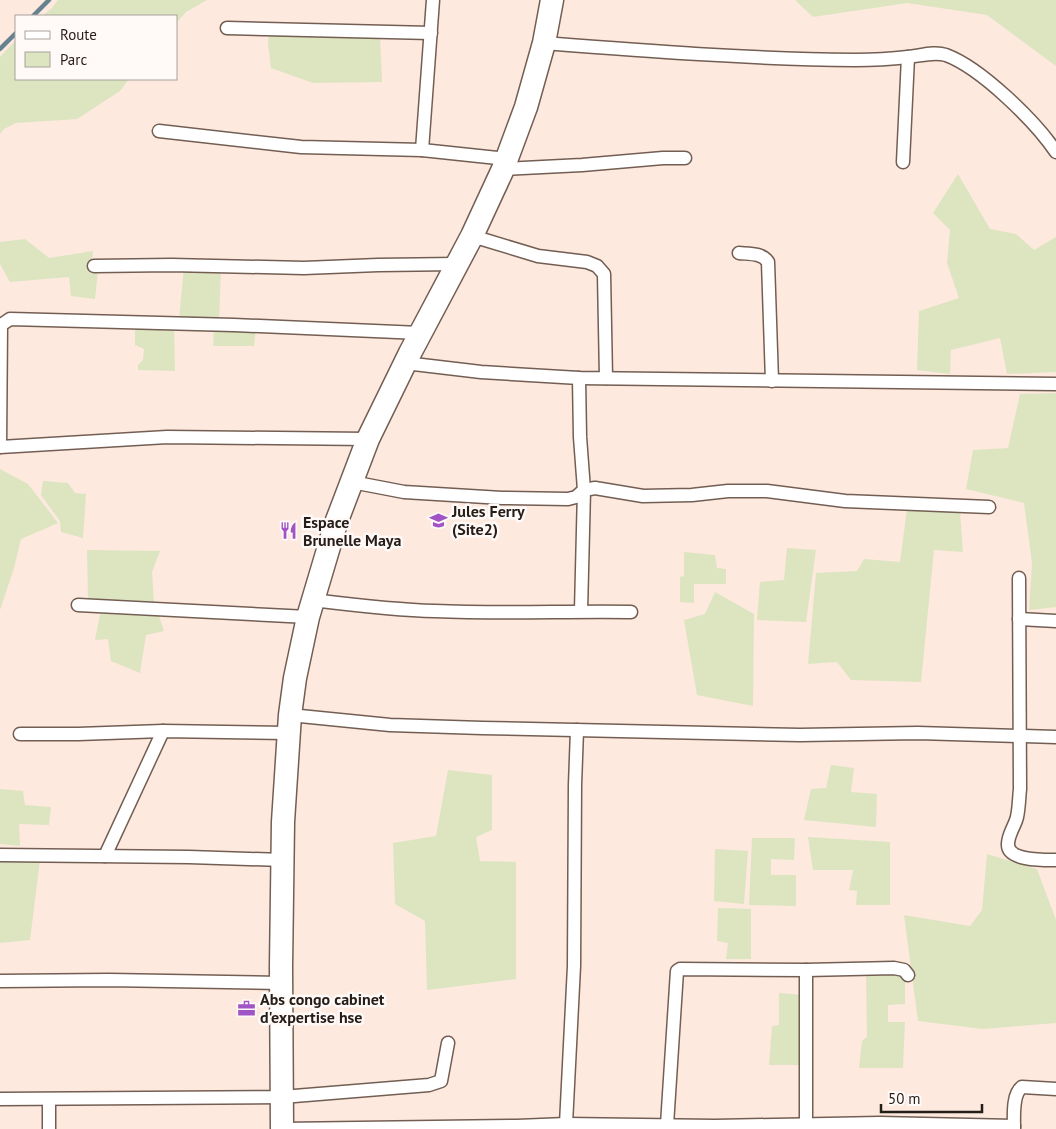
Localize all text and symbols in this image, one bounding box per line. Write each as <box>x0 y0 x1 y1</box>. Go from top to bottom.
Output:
legend <box>15 15 178 80</box>
text: Route <box>60 25 97 44</box>
text: Parc <box>60 50 87 69</box>
place label: Jules Ferry (Site2) <box>451 501 525 539</box>
school or university icon: Jules Ferry (Site2) <box>428 510 448 530</box>
place label: Espace Brunelle Maya <box>303 512 401 550</box>
restaurant icon: Espace Brunelle Maya <box>279 521 299 541</box>
place label: Abs congo cabinet d'expertise hse <box>260 989 385 1027</box>
office icon: Abs congo cabinet d'expertise hse <box>236 998 256 1018</box>
scale bar <box>881 1082 982 1114</box>
text: 50 m <box>888 1089 921 1108</box>

